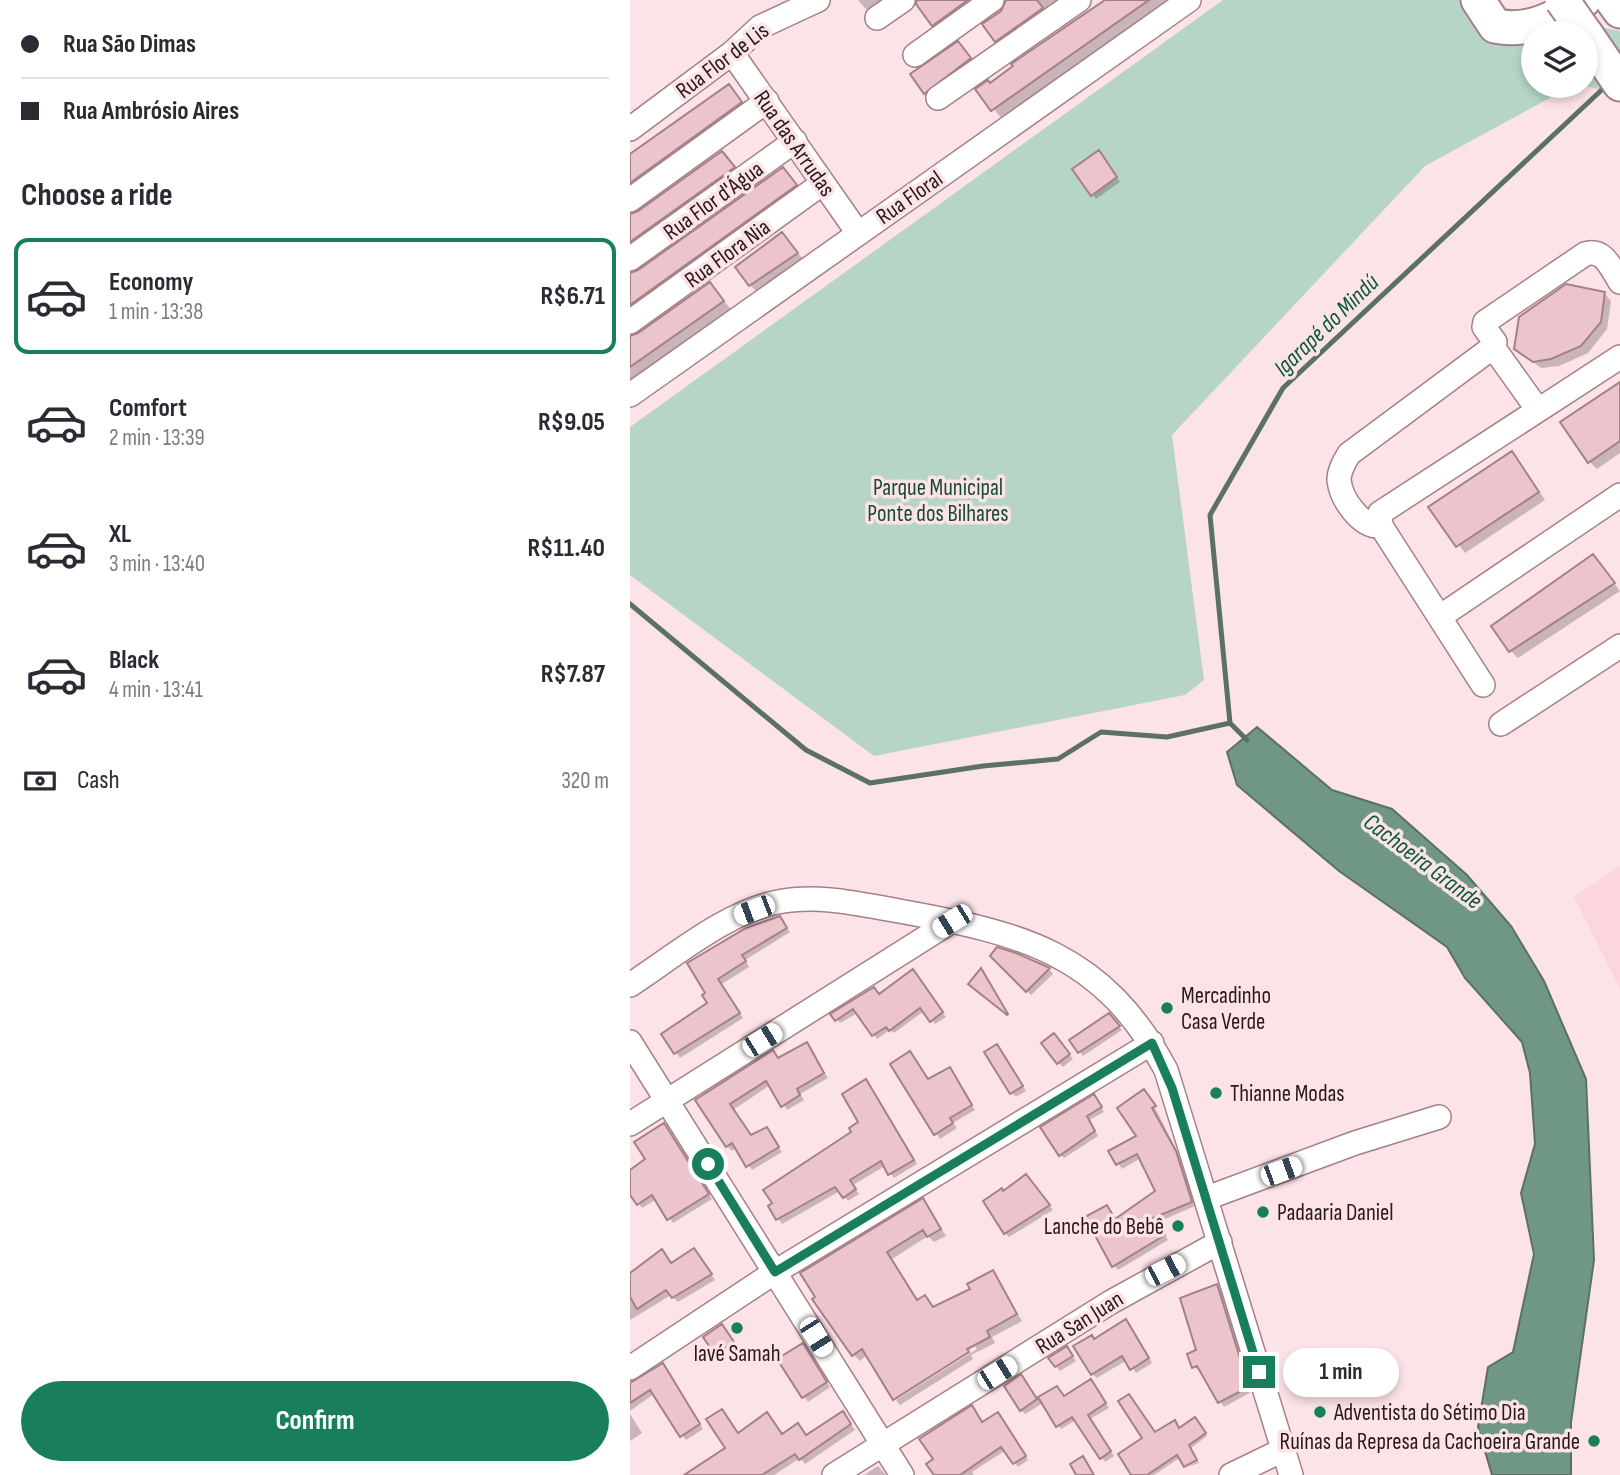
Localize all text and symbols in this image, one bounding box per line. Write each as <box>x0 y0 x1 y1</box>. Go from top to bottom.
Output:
street label: Rua Flor de Lis <box>671 17 775 105</box>
map controls <box>1521 21 1598 98</box>
button: layers <box>1521 21 1598 98</box>
text: Rua São Dimas <box>63 29 196 60</box>
street label: Rua das Arrudas <box>747 85 841 202</box>
text: Rua Ambrósio Aires <box>63 96 239 127</box>
street label: Rua Flor d'Água <box>658 155 769 246</box>
street label: Rua Floral <box>871 165 948 231</box>
text: Choose a ride <box>21 176 173 215</box>
street label: Rua Flora Nia <box>679 213 776 294</box>
icon: car <box>25 265 88 328</box>
text: Economy <box>109 267 193 298</box>
water label: Igarapé do Mindú <box>1268 268 1385 383</box>
text: R$6.71 <box>541 281 605 312</box>
text: 1 min · 13:38 <box>109 298 203 326</box>
icon: car <box>25 391 88 454</box>
text: Comfort <box>109 393 187 424</box>
text: R$9.05 <box>538 407 605 438</box>
text: 2 min · 13:39 <box>109 424 205 452</box>
park label: Parque Municipal Ponte dos Bilhares <box>867 474 1009 528</box>
icon: car <box>25 517 88 580</box>
text: XL <box>109 519 131 550</box>
text: R$11.40 <box>527 533 605 564</box>
text: 3 min · 13:40 <box>109 550 205 578</box>
icon: car <box>25 643 88 706</box>
text: Black <box>109 645 159 676</box>
text: R$7.87 <box>541 659 605 690</box>
text: 4 min · 13:41 <box>109 676 203 704</box>
icon: cash <box>21 762 59 800</box>
text: Cash <box>77 765 120 796</box>
text: 320 m <box>561 767 609 795</box>
water label: Cachoeira Grande <box>1358 807 1488 915</box>
car <box>731 893 778 927</box>
car <box>929 901 976 941</box>
place label: Mercadinho Casa Verde <box>1181 982 1271 1036</box>
marker: Mercadinho Casa Verde <box>1159 1000 1175 1016</box>
car <box>739 1020 786 1060</box>
place label: Thianne Modas <box>1230 1080 1345 1108</box>
marker: Thianne Modas <box>1208 1085 1224 1101</box>
route start <box>692 1148 724 1180</box>
car <box>1258 1154 1305 1188</box>
place label: Padaaria Daniel <box>1277 1199 1394 1227</box>
marker: Padaaria Daniel <box>1255 1204 1271 1220</box>
place label: Lanche do Bebê <box>1044 1213 1164 1241</box>
marker: Lanche do Bebê <box>1170 1218 1186 1234</box>
car <box>1142 1251 1189 1289</box>
street label: Rua San Juan <box>1031 1285 1128 1361</box>
car <box>796 1314 837 1360</box>
marker: Iavé Samah <box>729 1320 745 1336</box>
place label: Iavé Samah <box>693 1340 781 1368</box>
callout: 1 min <box>1284 1348 1399 1396</box>
car <box>974 1353 1021 1393</box>
route end <box>1243 1356 1275 1388</box>
text: 1 min <box>1320 1358 1362 1386</box>
button: Confirm <box>21 1381 609 1461</box>
place label: Adventista do Sétimo Dia <box>1333 1399 1526 1427</box>
marker: Adventista do Sétimo Dia <box>1312 1404 1328 1420</box>
place label: Ruínas da Represa da Cachoeira Grande <box>1280 1428 1580 1456</box>
marker: Ruínas da Represa da Cachoeira Grande <box>1586 1433 1602 1449</box>

